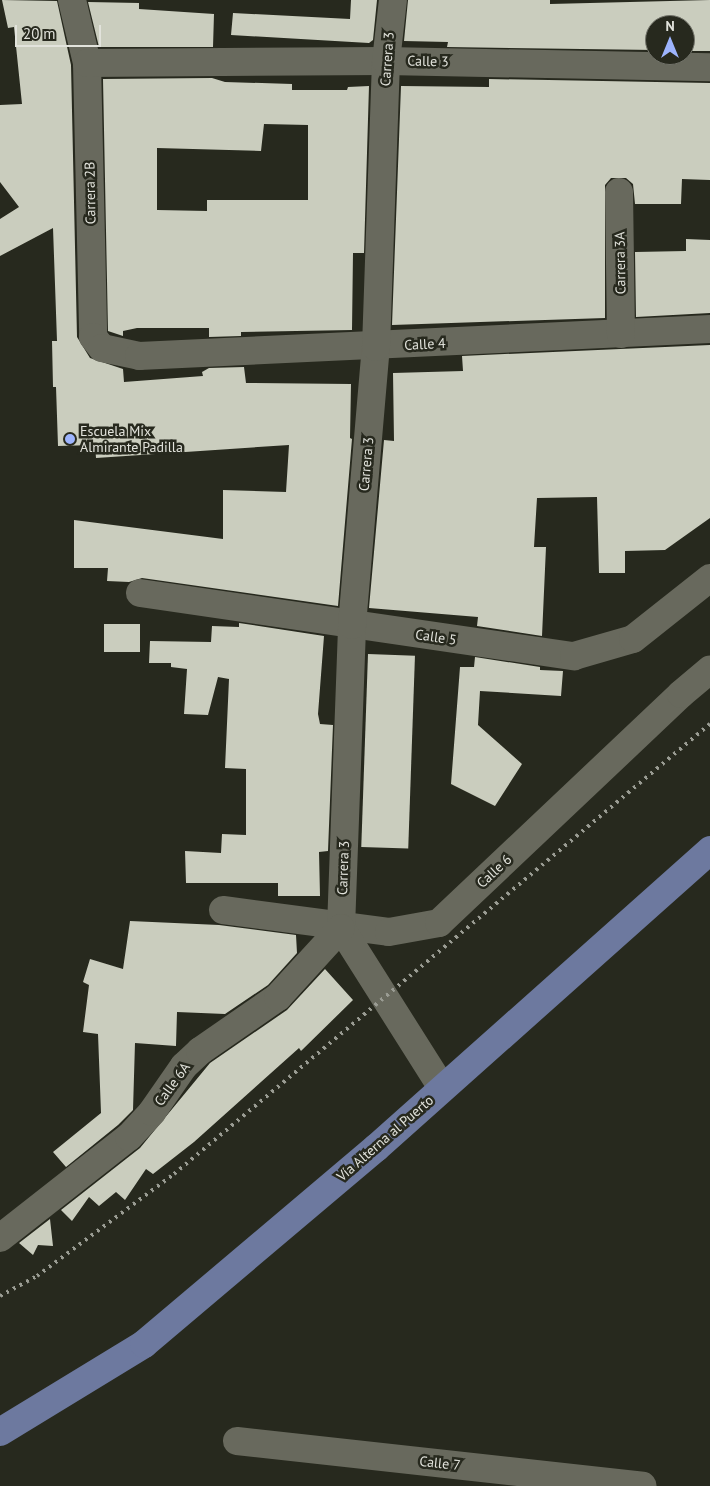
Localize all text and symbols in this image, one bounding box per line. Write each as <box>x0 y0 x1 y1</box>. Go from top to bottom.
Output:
scale bar <box>18 15 104 47</box>
north arrow <box>645 15 695 65</box>
text: N <box>665 17 675 35</box>
text: 20 m <box>23 24 56 43</box>
street label: Carrera 3 <box>377 31 397 87</box>
street label: Calle 3 <box>407 52 449 70</box>
street label: Carrera 2B <box>81 162 99 224</box>
street label: Carrera 3A <box>611 232 629 294</box>
street label: Calle 4 <box>404 335 446 353</box>
place label: Escuela Mix Almirante Padilla <box>80 423 183 456</box>
marker: Escuela Mix Almirante Padilla <box>64 433 76 445</box>
street label: Carrera 3 <box>355 436 377 492</box>
street label: Calle 5 <box>414 626 458 648</box>
street label: Carrera 3 <box>334 841 352 895</box>
street label: Calle 6 <box>473 851 515 891</box>
street label: Calle 6A <box>151 1059 193 1109</box>
street label: Vía Alterna al Puerto <box>333 1091 437 1185</box>
street label: Calle 7 <box>419 1452 461 1474</box>

